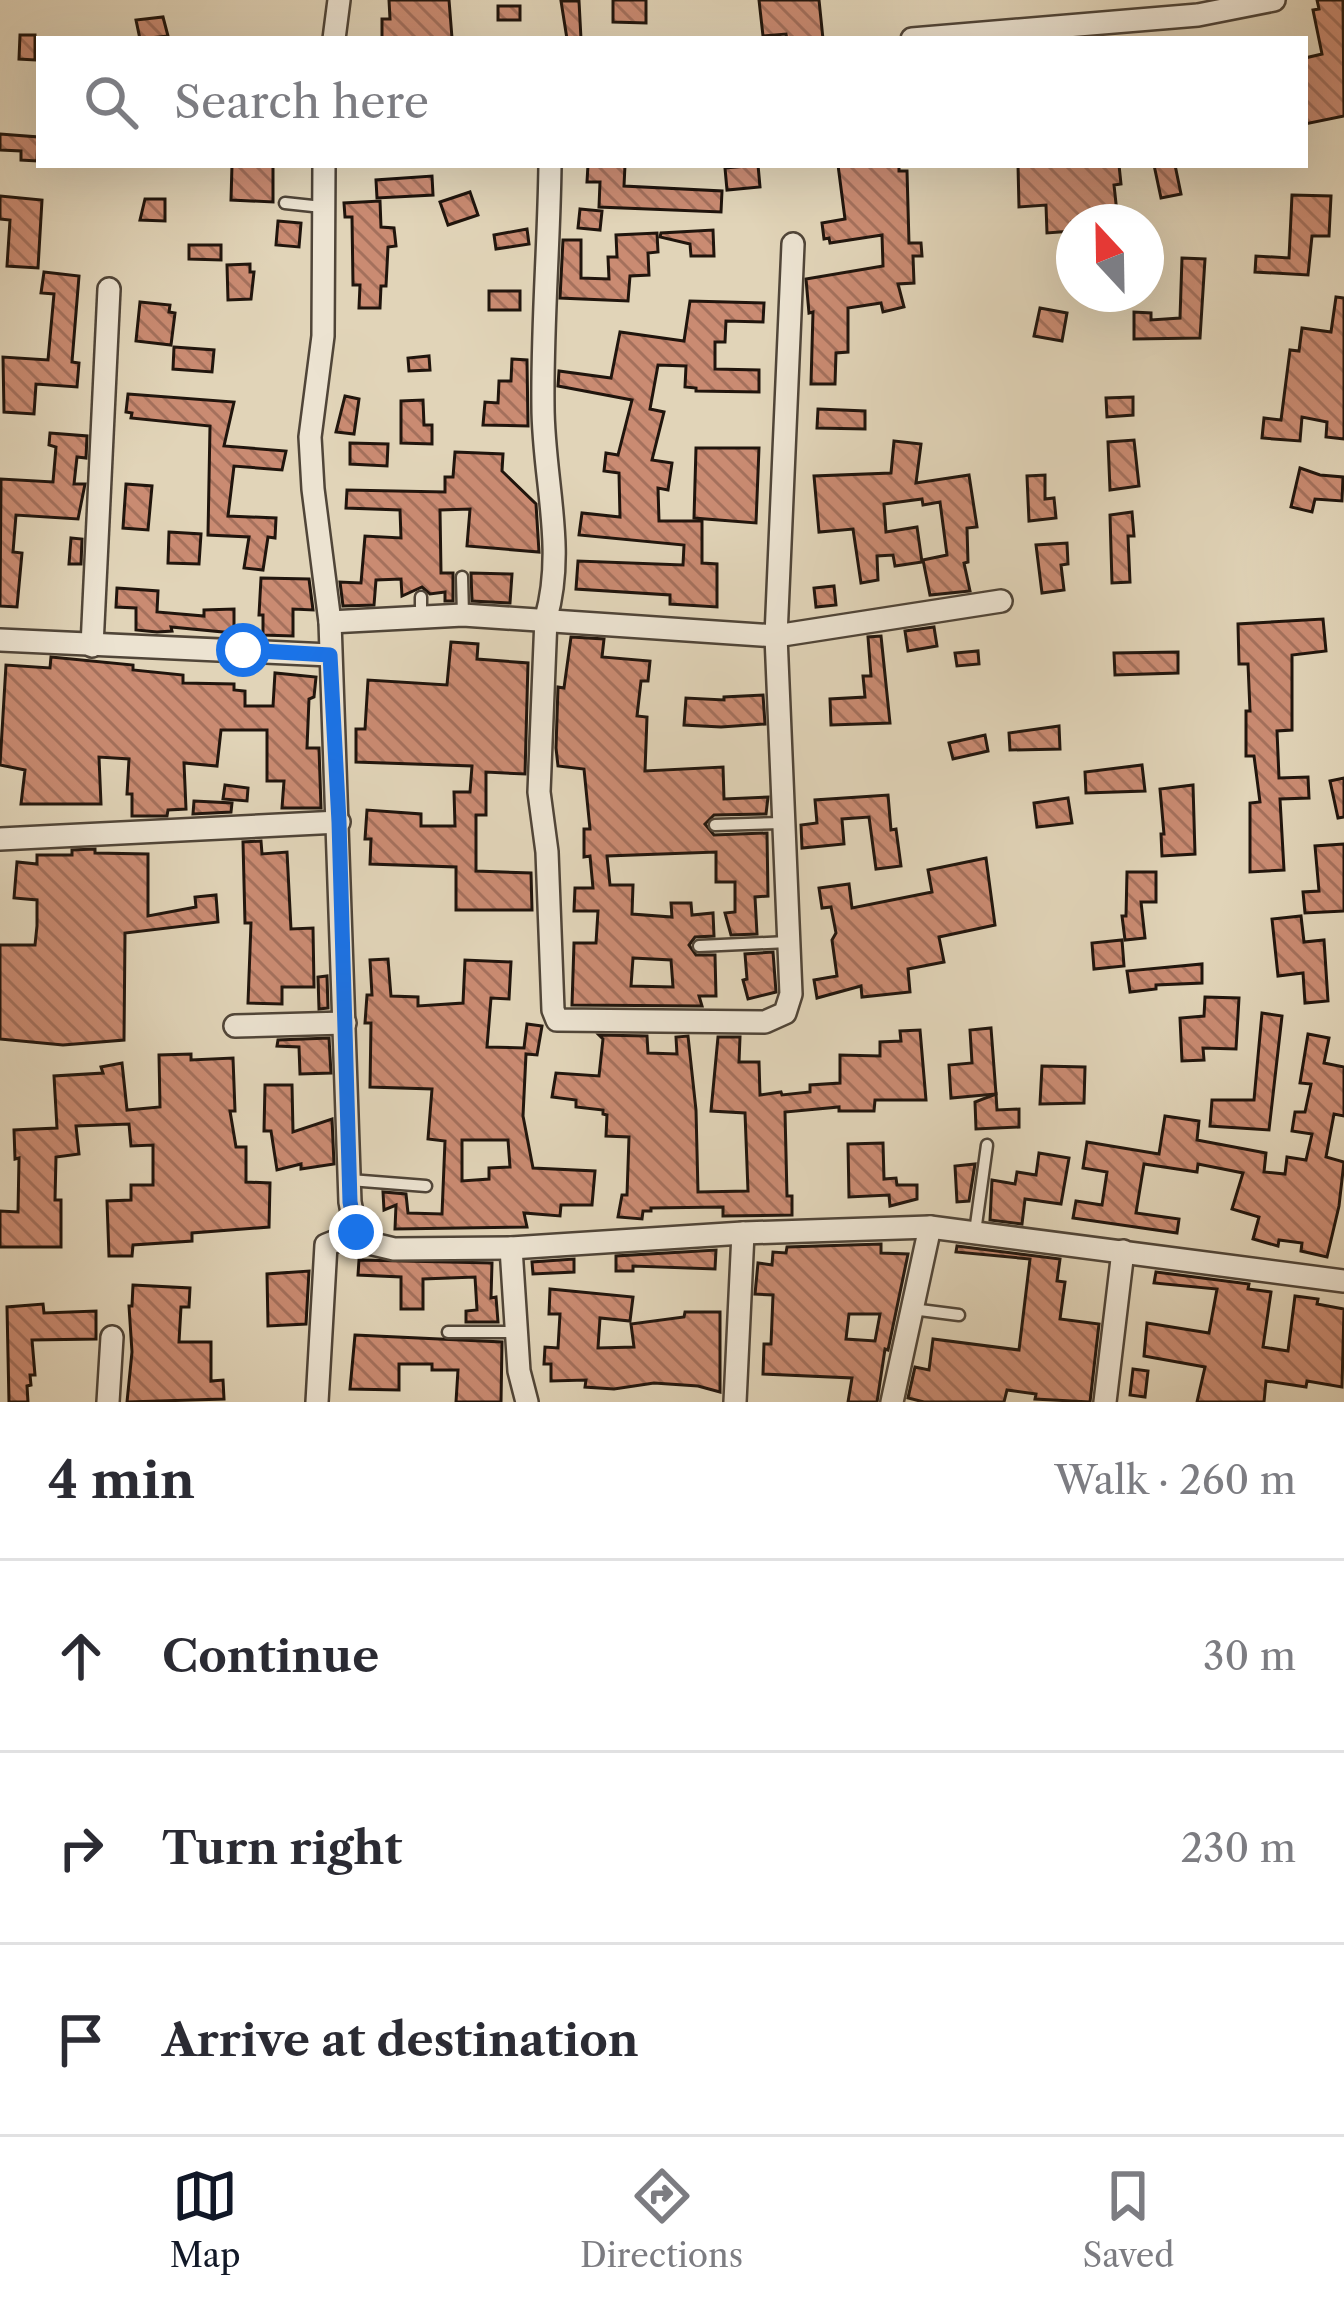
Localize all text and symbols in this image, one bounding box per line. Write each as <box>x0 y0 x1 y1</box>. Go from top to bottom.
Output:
search box <box>36 36 1308 168</box>
icon: search <box>78 69 144 135</box>
text: Search here <box>174 74 429 130</box>
north arrow <box>1056 204 1164 312</box>
route start <box>216 623 270 677</box>
route end <box>329 1205 383 1259</box>
text: 4 min <box>48 1449 195 1511</box>
text: Walk · 260 m <box>1054 1456 1296 1504</box>
icon: ahead <box>48 1623 114 1689</box>
text: Continue <box>162 1628 379 1684</box>
text: 30 m <box>1203 1632 1296 1680</box>
icon: right <box>48 1815 114 1881</box>
text: Turn right <box>162 1820 402 1876</box>
text: 230 m <box>1181 1824 1296 1872</box>
icon: arrive <box>48 2007 114 2073</box>
text: Arrive at destination <box>162 2012 639 2068</box>
tab: Map <box>170 2163 241 2276</box>
tab: Directions <box>580 2163 743 2276</box>
tab: Saved <box>1083 2163 1174 2276</box>

